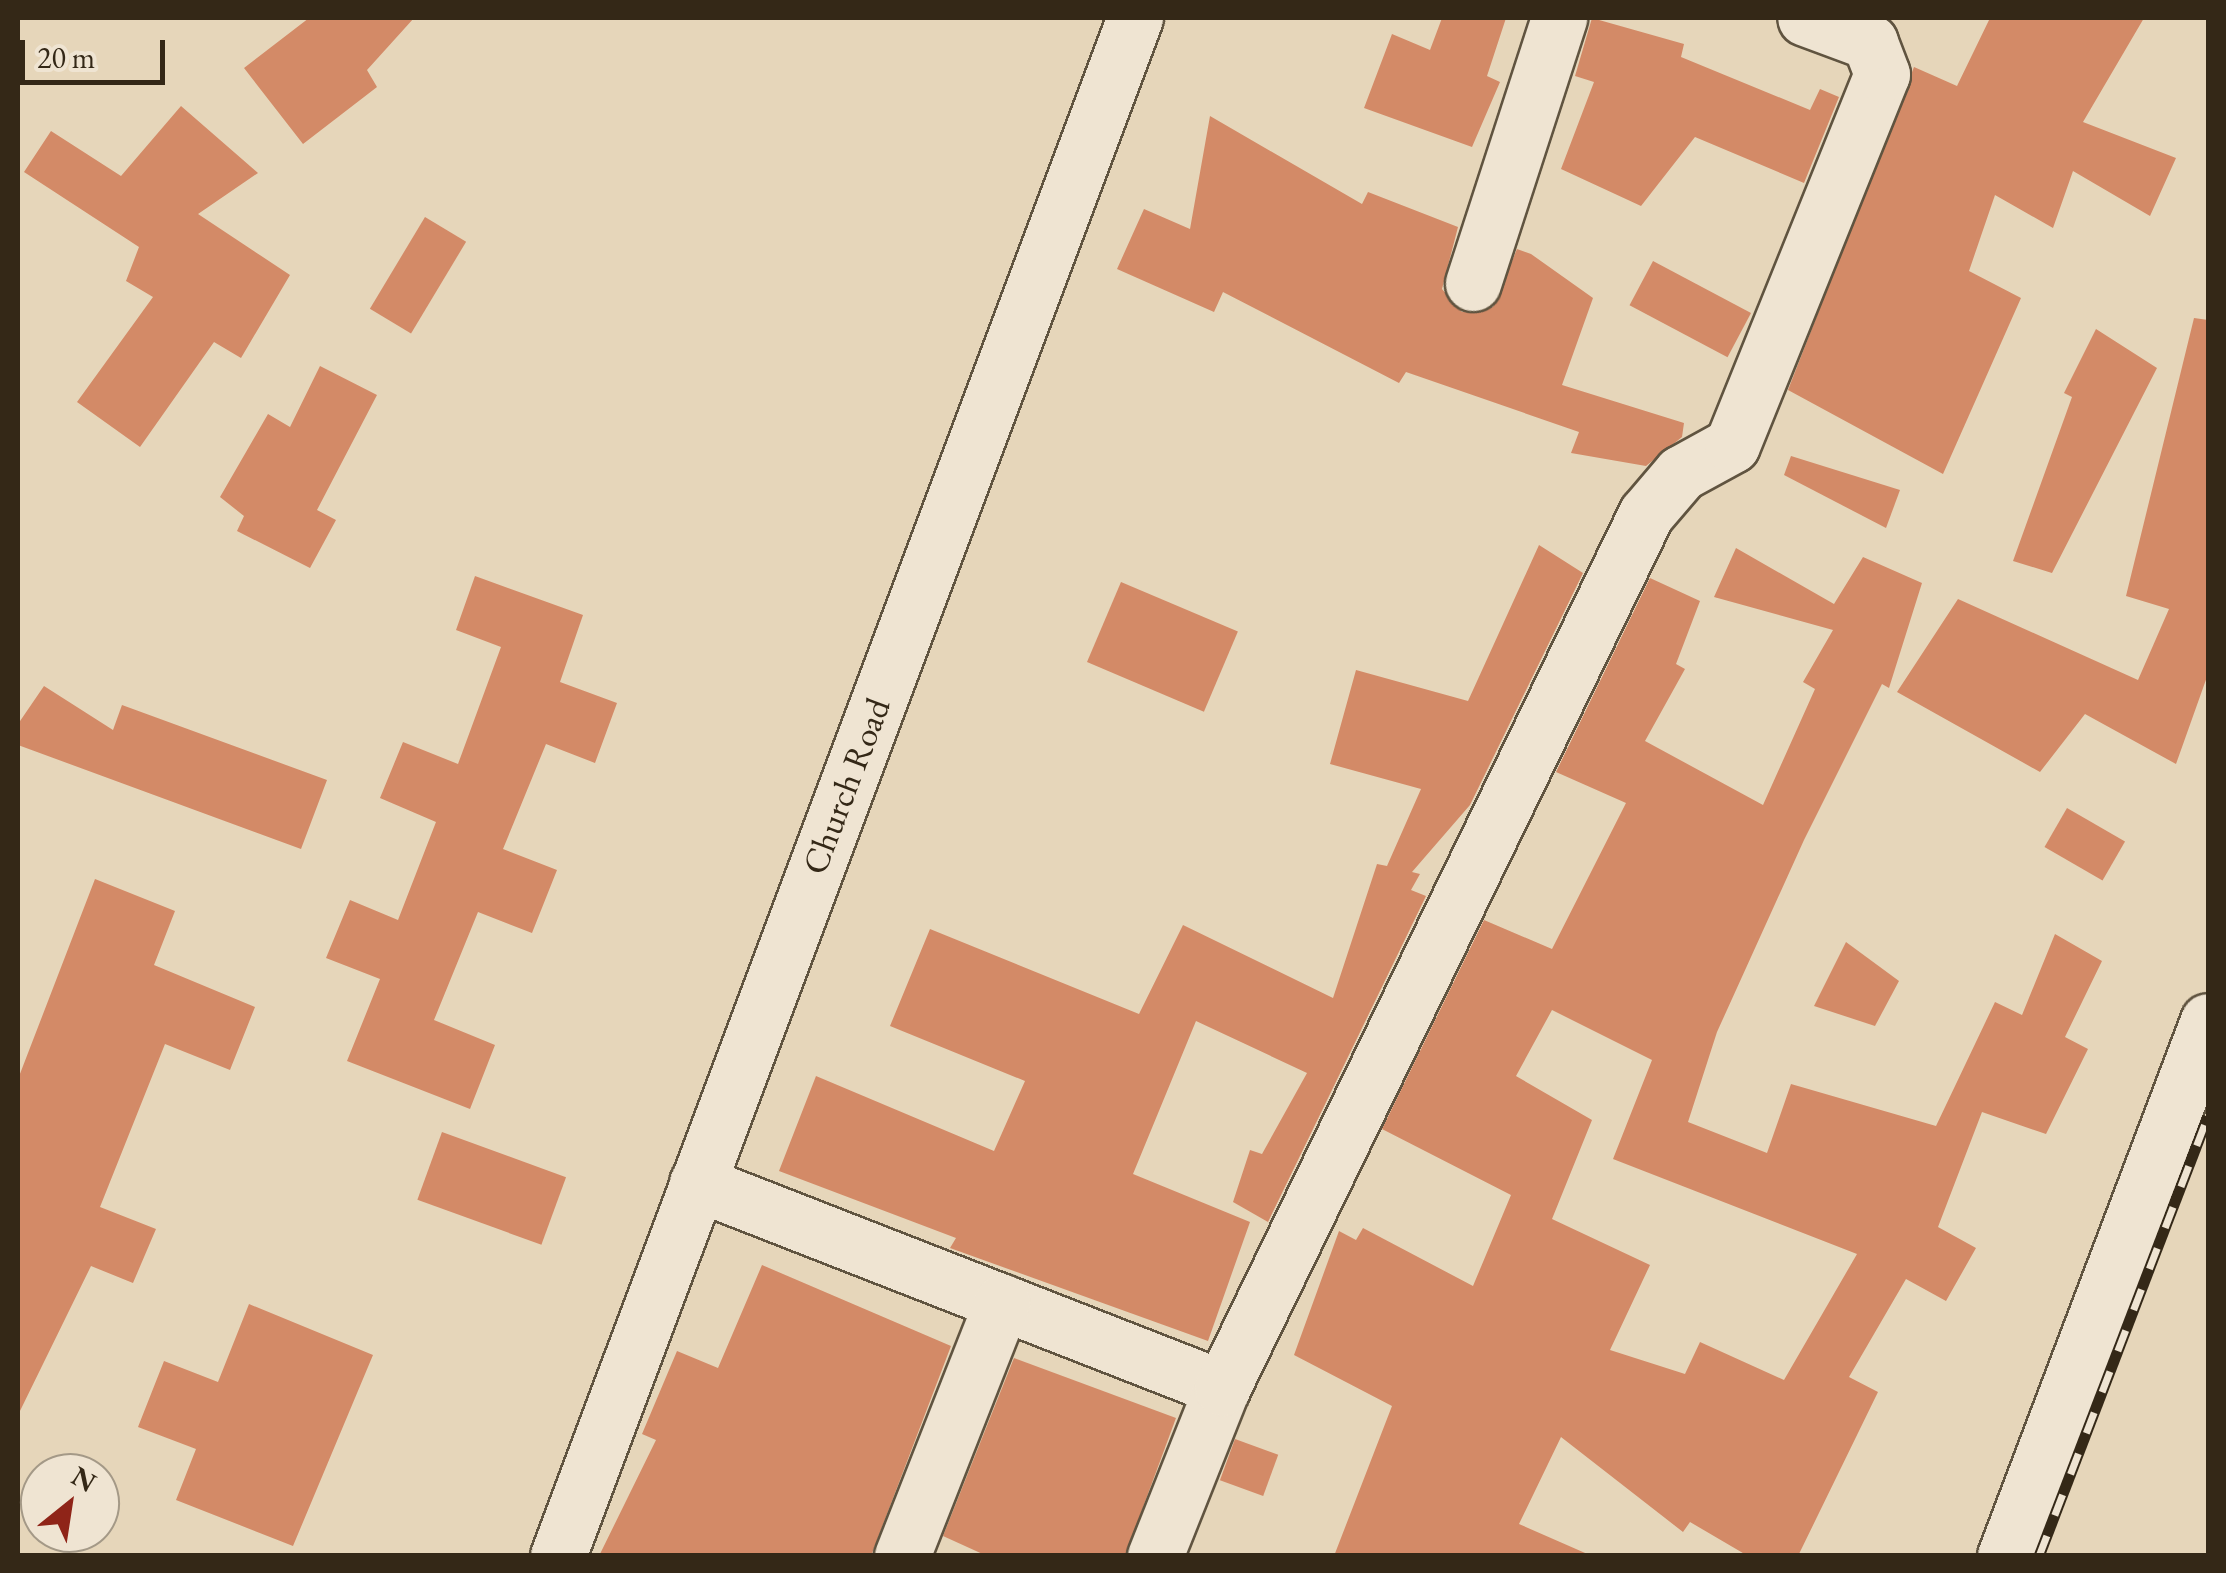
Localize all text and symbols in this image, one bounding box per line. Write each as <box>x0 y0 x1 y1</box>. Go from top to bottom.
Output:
scale bar <box>25 20 170 82</box>
text: 20 m <box>37 38 95 77</box>
street label: Church Road <box>793 692 899 880</box>
north arrow <box>20 1453 120 1553</box>
text: N <box>65 1457 103 1500</box>

